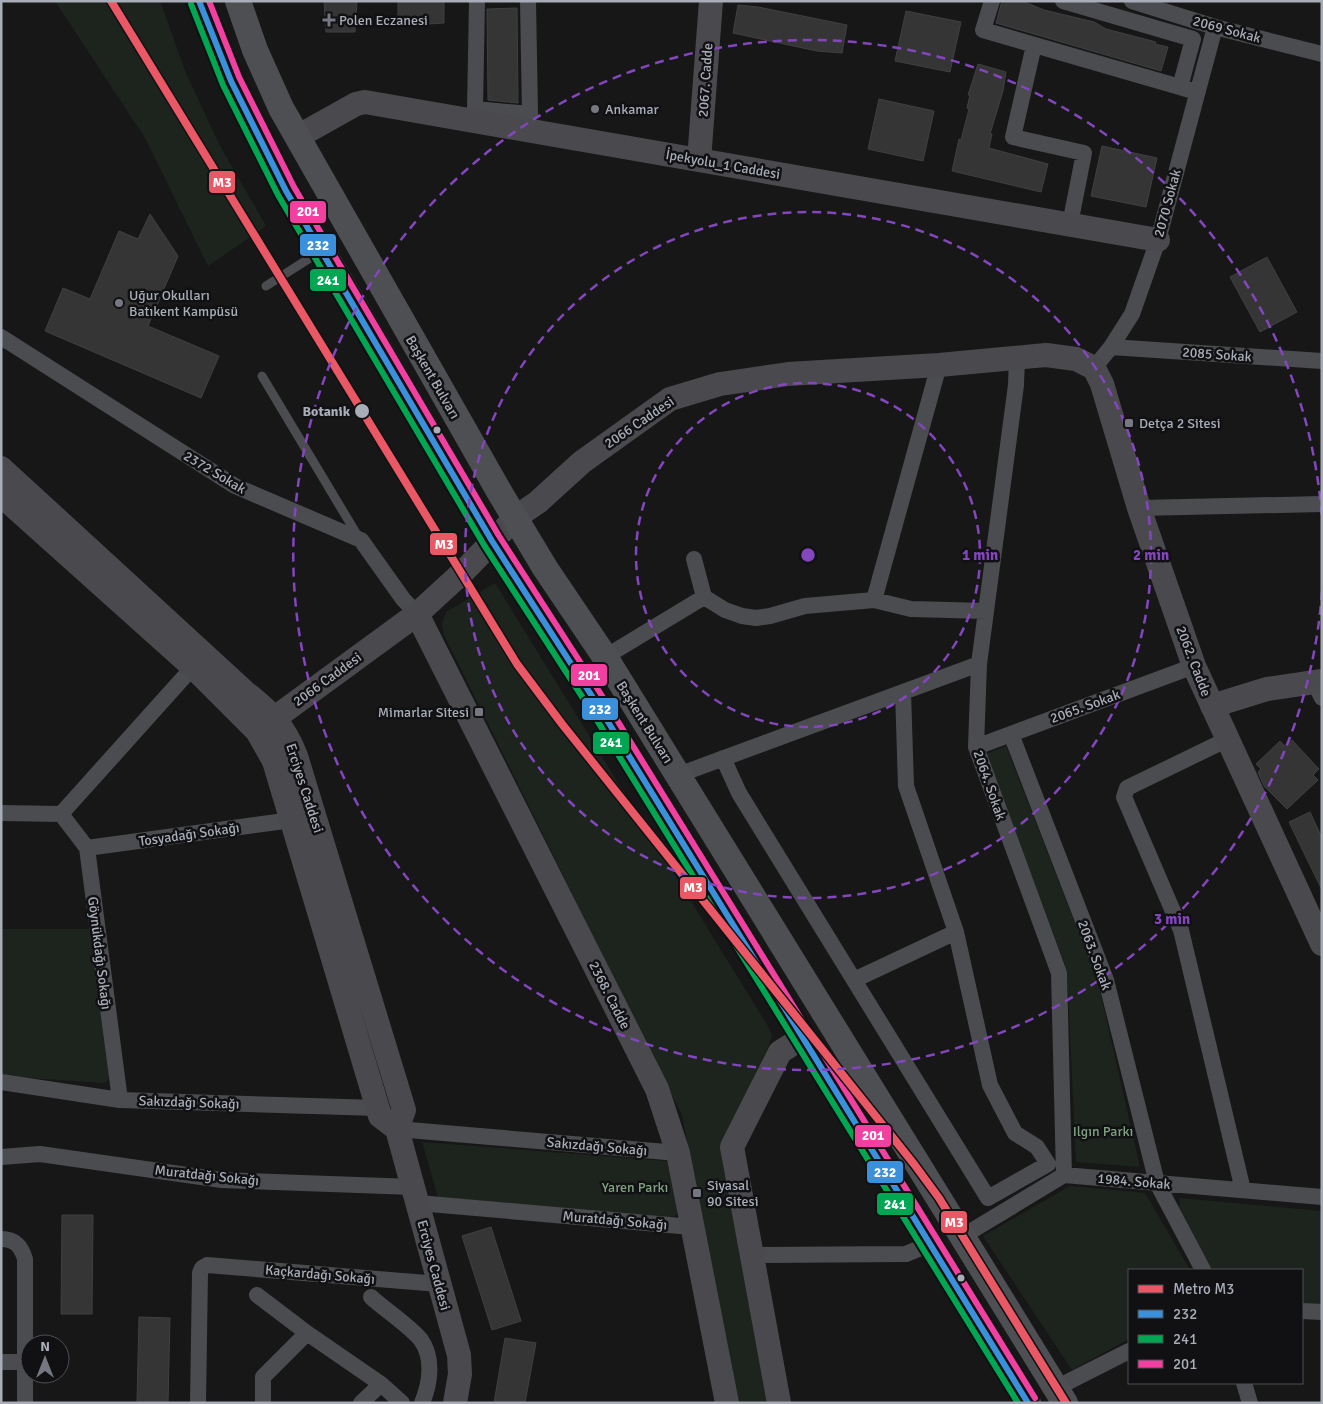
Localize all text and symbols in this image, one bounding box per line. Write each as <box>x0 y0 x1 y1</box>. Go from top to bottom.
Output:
place label: Polen Eczanesi <box>339 12 428 29</box>
street label: 2069 Sokak <box>1191 12 1263 47</box>
marker: Polen Eczanesi <box>323 14 335 26</box>
street label: 2067. Cadde <box>694 42 717 118</box>
place label: Ankamar <box>605 101 660 118</box>
marker: Ankamar <box>589 103 601 115</box>
street label: İpekyolu_1 Caddesi <box>664 146 782 183</box>
street label: 2070 Sokak <box>1150 167 1185 239</box>
line badge: M3 <box>208 170 236 194</box>
text: M3 <box>212 174 232 191</box>
line badge: 201 <box>289 200 327 224</box>
text: 201 <box>297 203 320 220</box>
line badge: 232 <box>299 233 337 257</box>
text: 232 <box>307 237 329 254</box>
line badge: 241 <box>309 268 347 292</box>
text: 241 <box>317 272 340 289</box>
place label: Uğur Okulları Batıkent Kampüsü <box>129 287 238 320</box>
marker: Uğur Okulları Batıkent Kampüsü <box>113 297 125 309</box>
street label: Başkent Bulvarı <box>402 332 463 422</box>
street label: 2085 Sokak <box>1182 344 1252 365</box>
street label: 2066 Caddesi <box>601 393 677 452</box>
marker: Botanik <box>353 402 371 420</box>
place label: Botanik <box>303 403 351 420</box>
place label: Detça 2 Sitesi <box>1139 415 1221 432</box>
marker: Detça 2 Sitesi <box>1123 417 1135 429</box>
unlabelled marker <box>432 425 442 435</box>
street label: 2372 Sokak <box>181 447 249 498</box>
line badge: M3 <box>429 532 458 556</box>
text: M3 <box>434 536 454 553</box>
centre of rings <box>799 546 817 564</box>
text: 1 min <box>962 546 998 564</box>
text: 2 min <box>1133 546 1169 564</box>
street label: 2062. Cadde <box>1172 623 1215 699</box>
street label: 2066 Caddesi <box>290 649 365 710</box>
line badge: 201 <box>570 663 608 687</box>
text: 201 <box>578 667 601 684</box>
street label: Başkent Bulvarı <box>613 678 677 767</box>
street label: 2065. Sokak <box>1048 686 1122 727</box>
line badge: 232 <box>581 697 619 721</box>
text: 232 <box>589 701 611 718</box>
place label: Mimarlar Sitesi <box>378 704 469 721</box>
marker: Mimarlar Sitesi <box>473 706 485 718</box>
line badge: 241 <box>592 731 630 755</box>
text: 241 <box>600 734 623 751</box>
street label: Erciyes Caddesi <box>282 741 327 835</box>
street label: 2064. Sokak <box>970 748 1009 823</box>
street label: Tosyadağı Sokağı <box>138 819 241 850</box>
line badge: M3 <box>679 876 707 900</box>
text: M3 <box>683 879 703 896</box>
street label: Göynükdağı Sokağı <box>84 896 115 1011</box>
text: 3 min <box>1154 910 1190 928</box>
street label: 2063. Sokak <box>1074 918 1115 992</box>
street label: 2368. Cadde <box>585 958 634 1032</box>
street label: Sakızdağı Sokağı <box>138 1092 240 1113</box>
park label: Ilgın Parkı <box>1073 1123 1133 1140</box>
line badge: 201 <box>854 1124 892 1148</box>
text: 201 <box>862 1127 885 1144</box>
street label: Sakızdağı Sokağı <box>546 1134 648 1159</box>
line badge: 232 <box>866 1160 904 1184</box>
street label: Muratdağı Sokağı <box>154 1162 260 1189</box>
text: 232 <box>874 1164 896 1181</box>
street label: 1984. Sokak <box>1097 1170 1171 1193</box>
place label: Siyasal 90 Sitesi <box>707 1177 758 1210</box>
park label: Yaren Parkı <box>602 1179 668 1196</box>
marker: Siyasal 90 Sitesi <box>691 1187 703 1199</box>
line badge: 241 <box>876 1192 914 1216</box>
text: 241 <box>884 1196 907 1213</box>
street label: Muratdağı Sokağı <box>562 1207 668 1234</box>
line badge: M3 <box>940 1210 968 1234</box>
text: M3 <box>944 1214 964 1231</box>
street label: Erciyes Caddesi <box>413 1218 454 1312</box>
street label: Kaçkardağı Sokağı <box>264 1261 376 1288</box>
legend <box>1128 1269 1303 1384</box>
unlabelled marker <box>956 1273 966 1283</box>
text: Metro M3 <box>1173 1280 1234 1298</box>
text: 232 <box>1173 1305 1197 1323</box>
text: 241 <box>1173 1330 1197 1348</box>
north arrow <box>20 1334 70 1384</box>
text: N <box>40 1338 50 1355</box>
text: 201 <box>1173 1355 1197 1373</box>

